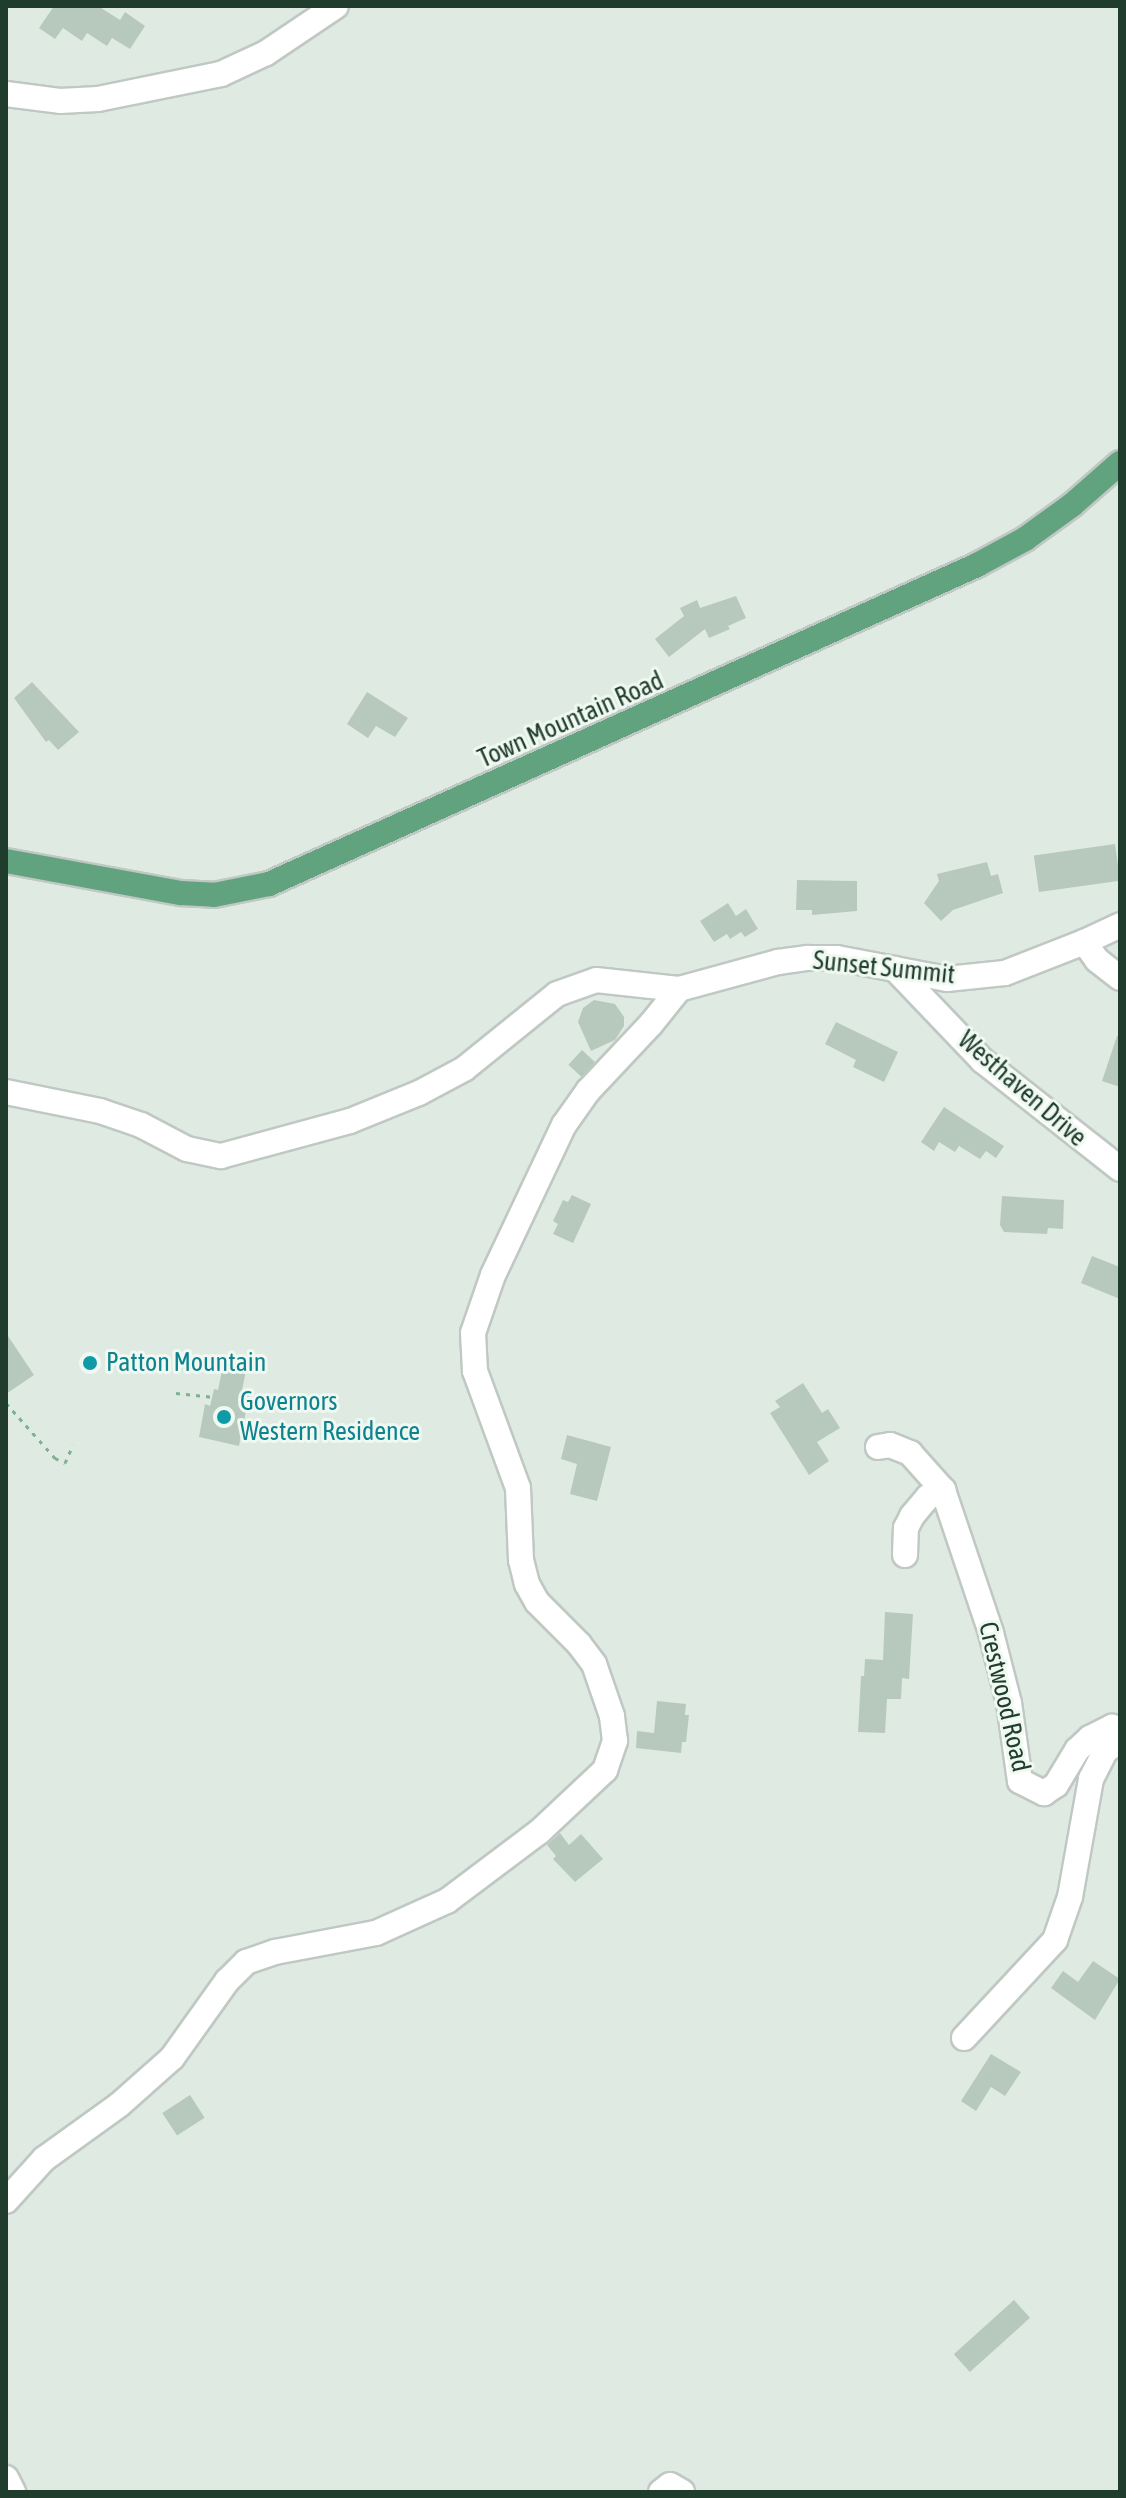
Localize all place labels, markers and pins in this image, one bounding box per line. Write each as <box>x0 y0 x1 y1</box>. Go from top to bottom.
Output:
place label: Patton Mountain <box>106 1347 266 1379</box>
marker: Patton Mountain <box>81 1354 99 1372</box>
place label: Governors Western Residence <box>240 1386 420 1448</box>
marker: Governors Western Residence <box>215 1408 233 1426</box>

